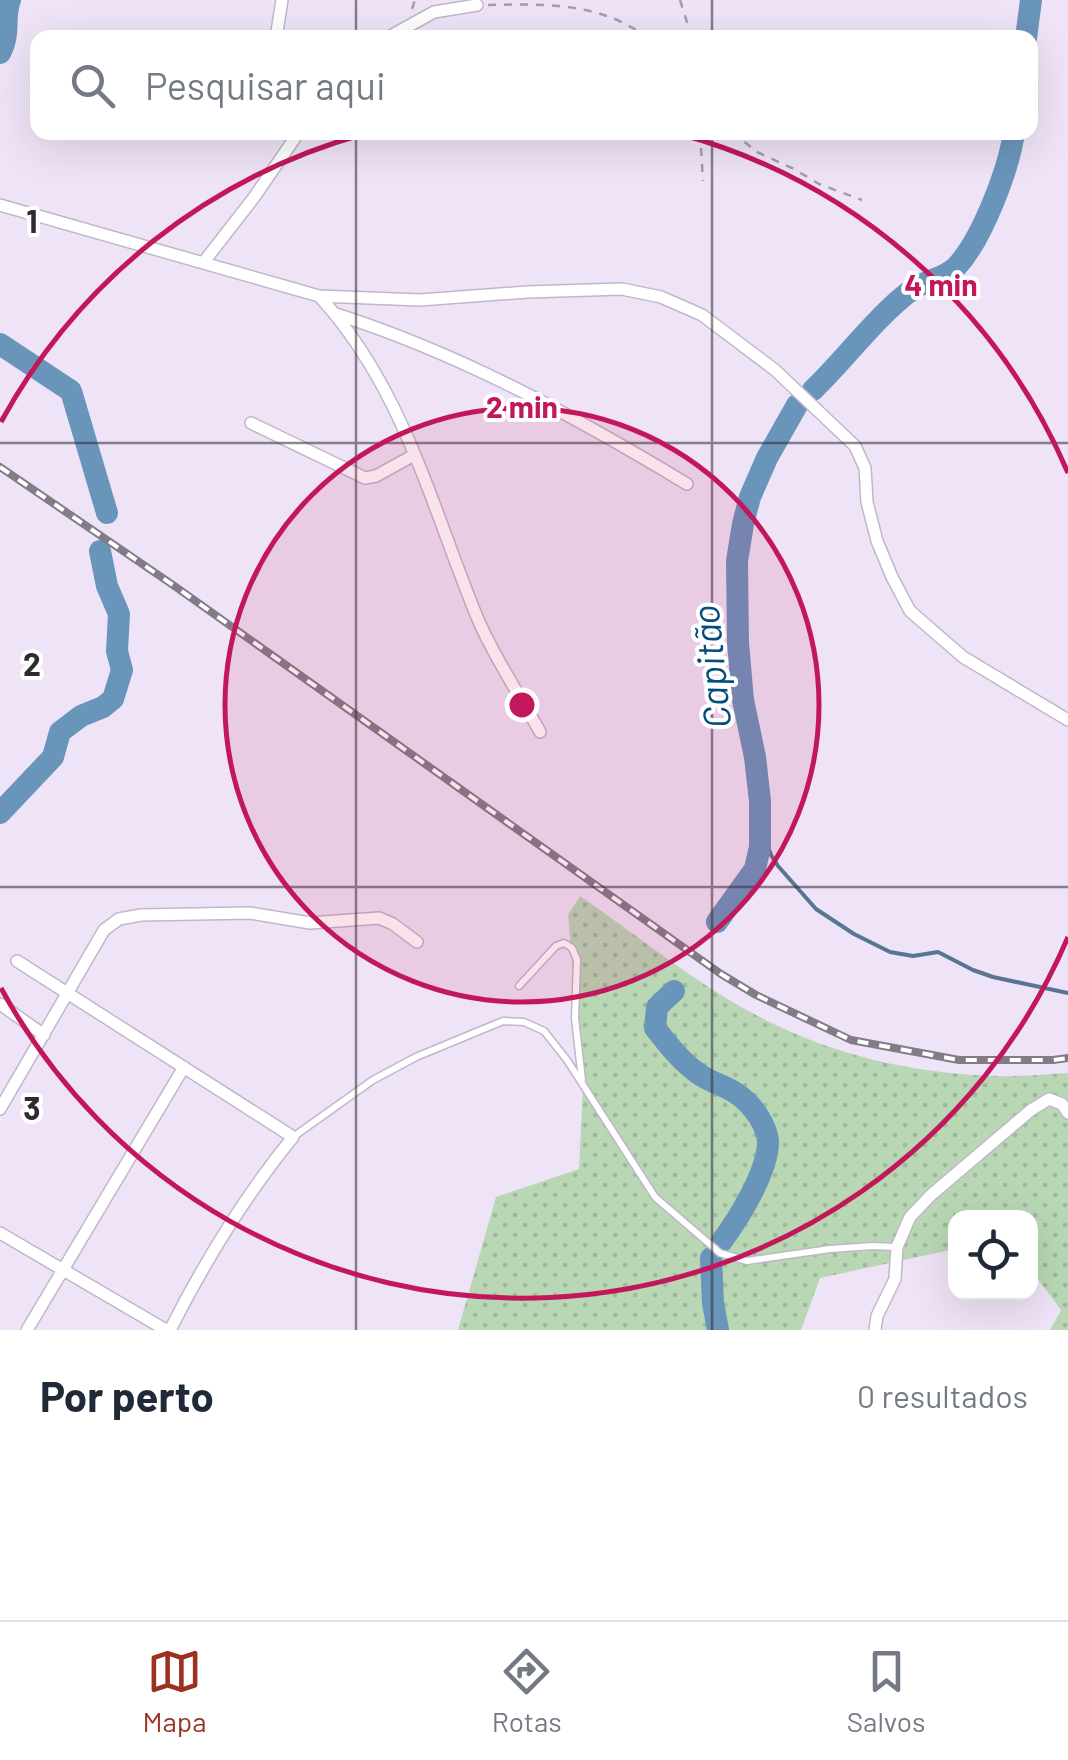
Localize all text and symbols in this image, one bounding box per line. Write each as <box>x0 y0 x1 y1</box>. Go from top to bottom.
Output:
search box <box>30 30 1038 140</box>
icon: search <box>65 58 120 113</box>
text: Pesquisar aqui <box>145 62 386 108</box>
text: 1 <box>26 201 38 239</box>
text: 4 min <box>904 266 978 302</box>
text: 2 min <box>486 388 558 424</box>
water label: Capitão <box>681 603 739 731</box>
text: 2 <box>23 644 41 682</box>
centre of rings <box>504 687 540 723</box>
text: 3 <box>23 1088 41 1126</box>
map controls <box>948 1210 1038 1300</box>
button: locate <box>948 1210 1038 1300</box>
text: Por perto <box>40 1370 214 1420</box>
text: 0 resultados <box>857 1376 1028 1414</box>
tab: Mapa <box>143 1644 207 1738</box>
tab: Rotas <box>492 1644 562 1738</box>
tab: Salvos <box>847 1644 925 1738</box>

